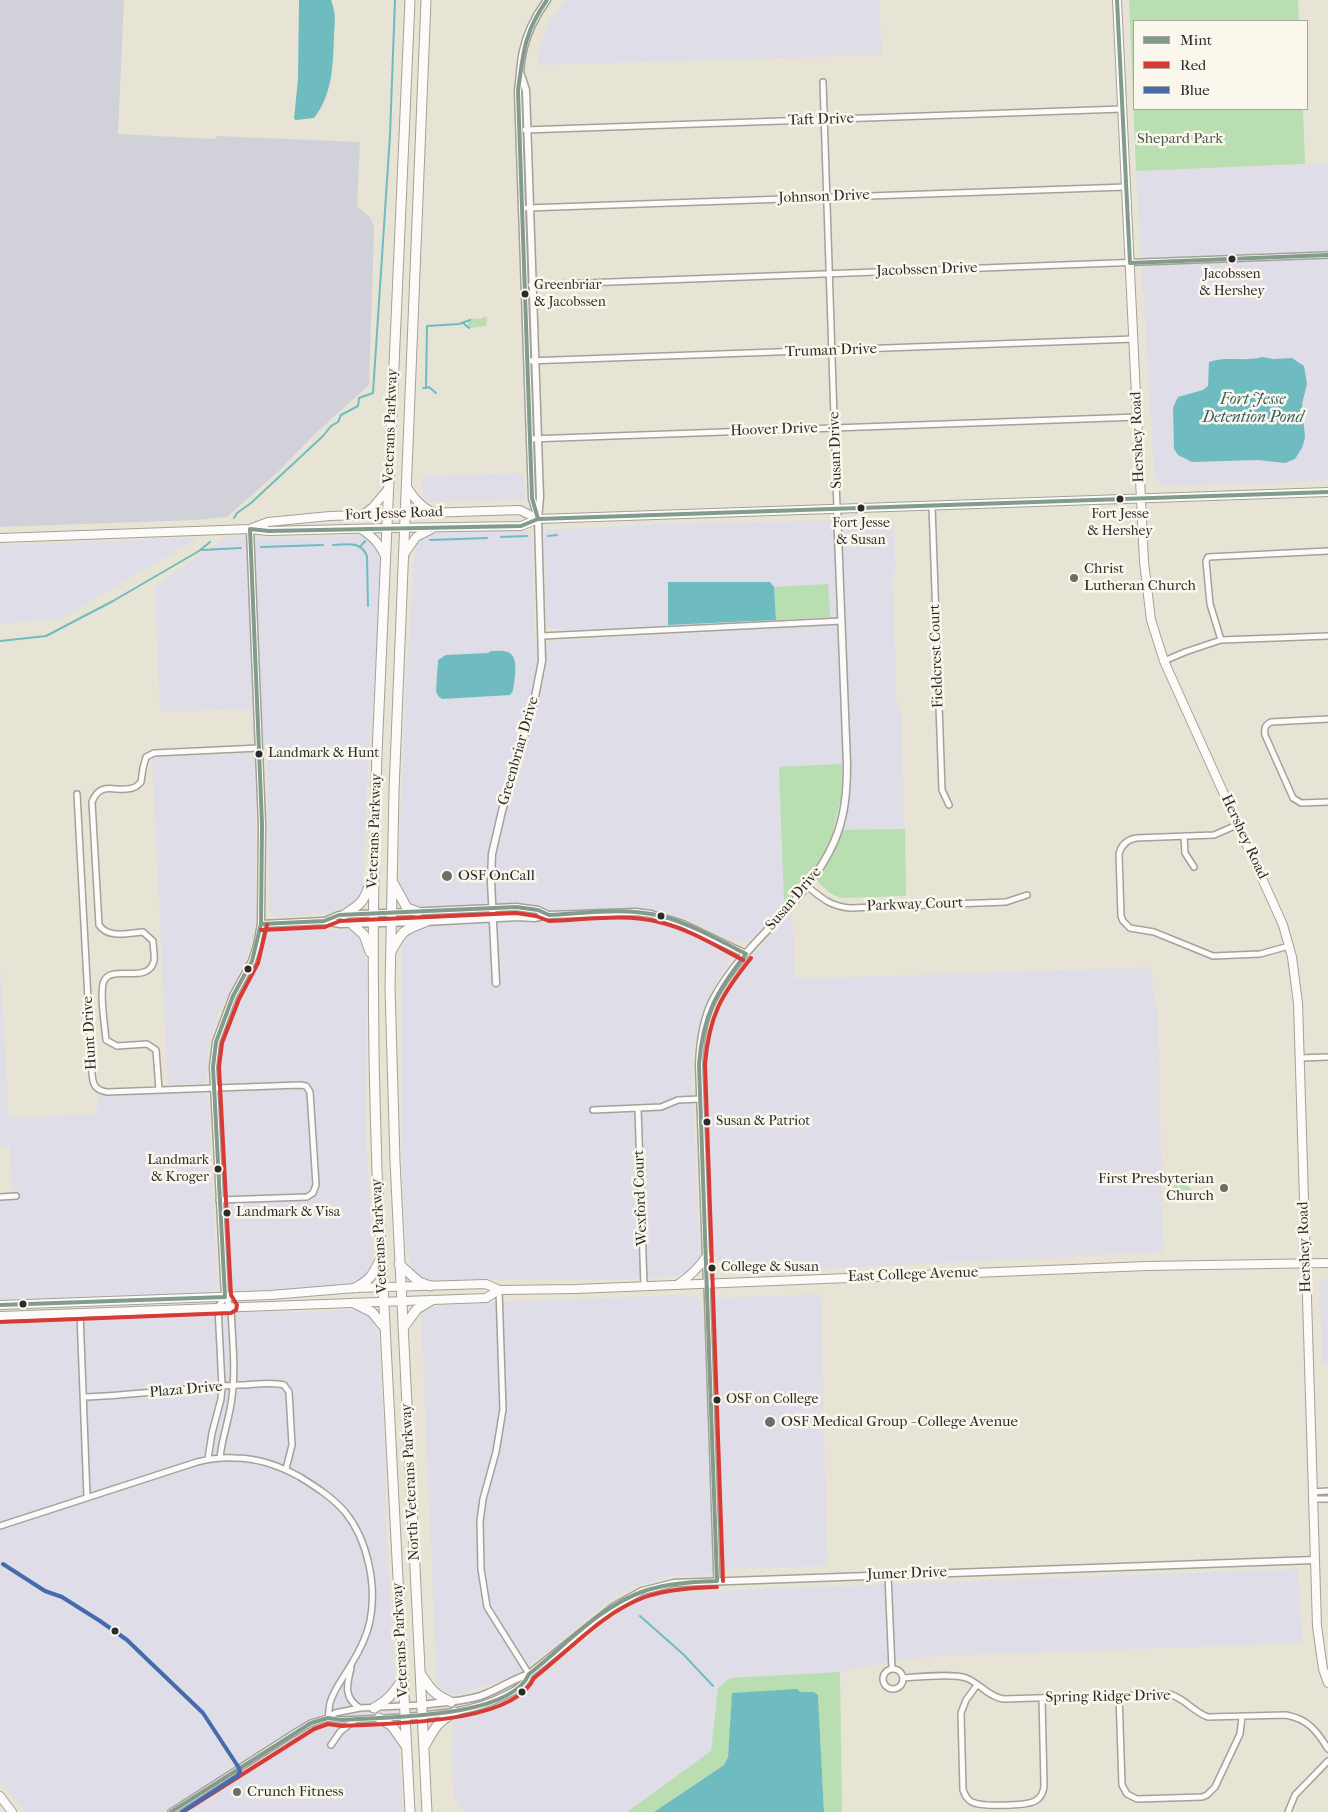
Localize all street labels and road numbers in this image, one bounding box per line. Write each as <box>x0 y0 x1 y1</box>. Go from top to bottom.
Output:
street label: Taft Drive <box>788 110 854 130</box>
street label: Johnson Drive <box>778 186 870 208</box>
street label: Jacobssen Drive <box>876 259 978 281</box>
street label: Truman Drive <box>785 340 877 362</box>
street label: Veterans Parkway <box>380 368 402 484</box>
street label: Hershey Road <box>1127 391 1149 483</box>
street label: Susan Drive <box>826 411 846 489</box>
street label: Hoover Drive <box>730 419 818 441</box>
street label: Fort Jesse Road <box>345 503 443 525</box>
street label: Fieldcrest Court <box>926 604 948 708</box>
street label: Greenbriar Drive <box>495 695 543 807</box>
street label: Veterans Parkway <box>364 773 386 889</box>
street label: Hershey Road <box>1217 792 1271 882</box>
street label: Susan Drive <box>762 864 826 934</box>
street label: Parkway Court <box>866 894 964 916</box>
street label: Hunt Drive <box>79 996 101 1070</box>
street label: Wexford Court <box>630 1149 652 1247</box>
street label: Veterans Parkway <box>368 1178 392 1294</box>
street label: Hershey Road <box>1294 1201 1316 1293</box>
street label: East College Avenue <box>847 1264 979 1286</box>
street label: Plaza Drive <box>149 1378 223 1402</box>
street label: North Veterans Parkway <box>398 1403 424 1561</box>
street label: Jumer Drive <box>867 1564 947 1584</box>
street label: Veterans Parkway <box>389 1582 413 1698</box>
street label: Spring Ridge Drive <box>1045 1687 1171 1707</box>

